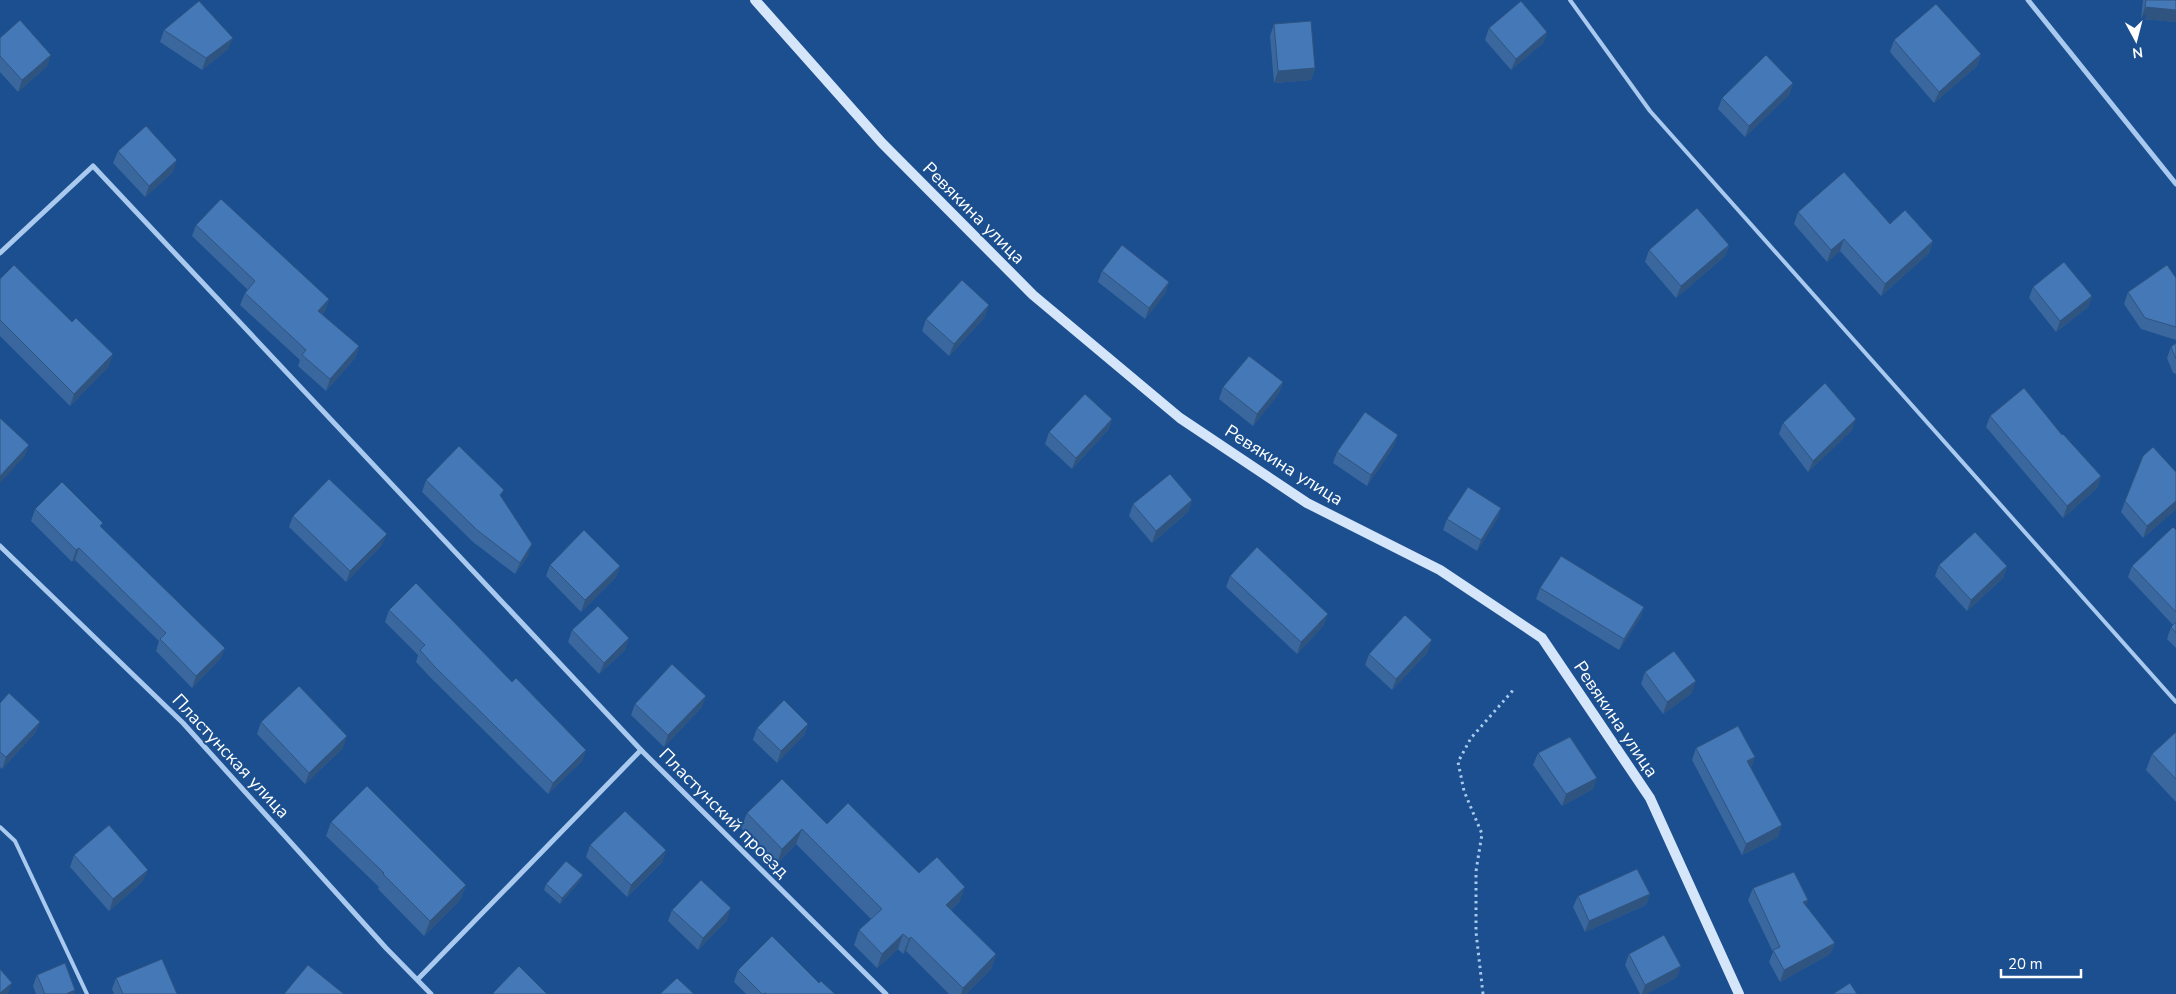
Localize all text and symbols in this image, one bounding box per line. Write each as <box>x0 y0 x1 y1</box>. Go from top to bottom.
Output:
north arrow <box>2111 15 2161 65</box>
text: N <box>2131 42 2144 62</box>
street label: Ревякина улица <box>918 157 1030 269</box>
street label: Ревякина улица <box>1220 419 1348 511</box>
street label: Ревякина улица <box>1568 656 1664 782</box>
street label: Пластунская улица <box>167 688 295 824</box>
street label: Пластунский проезд <box>654 743 794 883</box>
scale bar <box>2001 946 2081 978</box>
text: 20 m <box>2008 954 2043 974</box>

